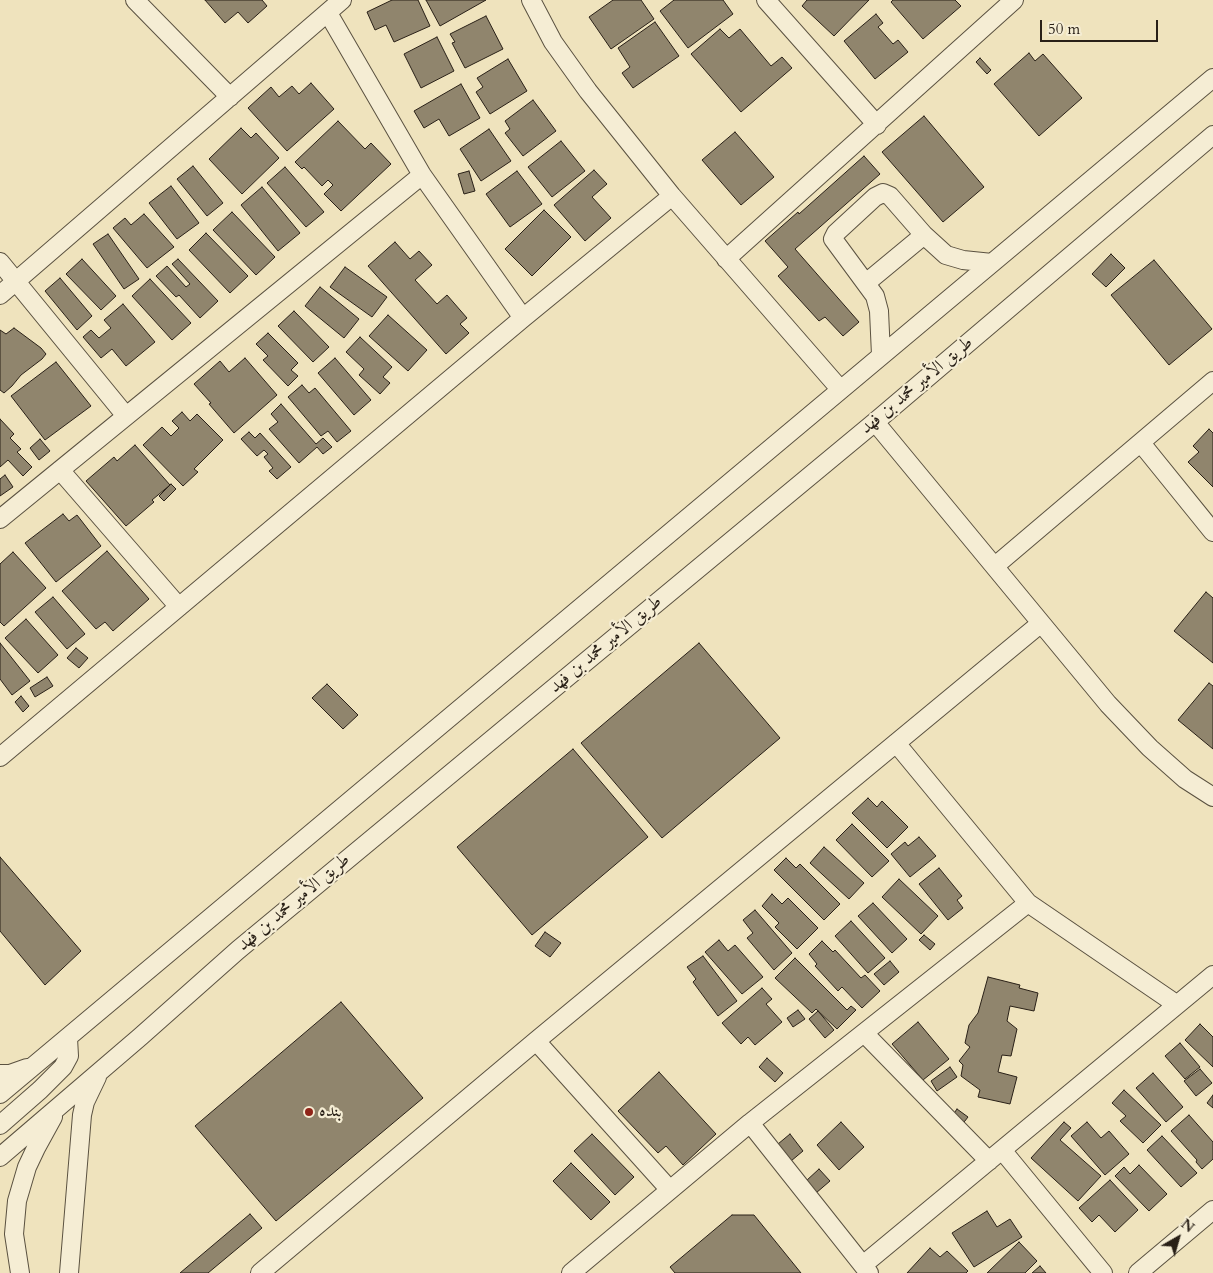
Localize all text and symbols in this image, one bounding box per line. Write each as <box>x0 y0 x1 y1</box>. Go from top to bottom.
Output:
scale bar <box>1043 10 1160 42</box>
text: 50 m <box>1048 19 1080 39</box>
street label: طريق الأمير محمد بن فهد <box>856 333 978 439</box>
street label: طريق الأمير محمد بن فهد <box>545 592 667 698</box>
street label: طريق الأمير محمد بن فهد <box>233 850 355 956</box>
place label: بنده <box>319 1101 342 1123</box>
marker: بنده <box>303 1106 315 1118</box>
north arrow <box>1153 1213 1203 1263</box>
text: N <box>1177 1215 1198 1237</box>

